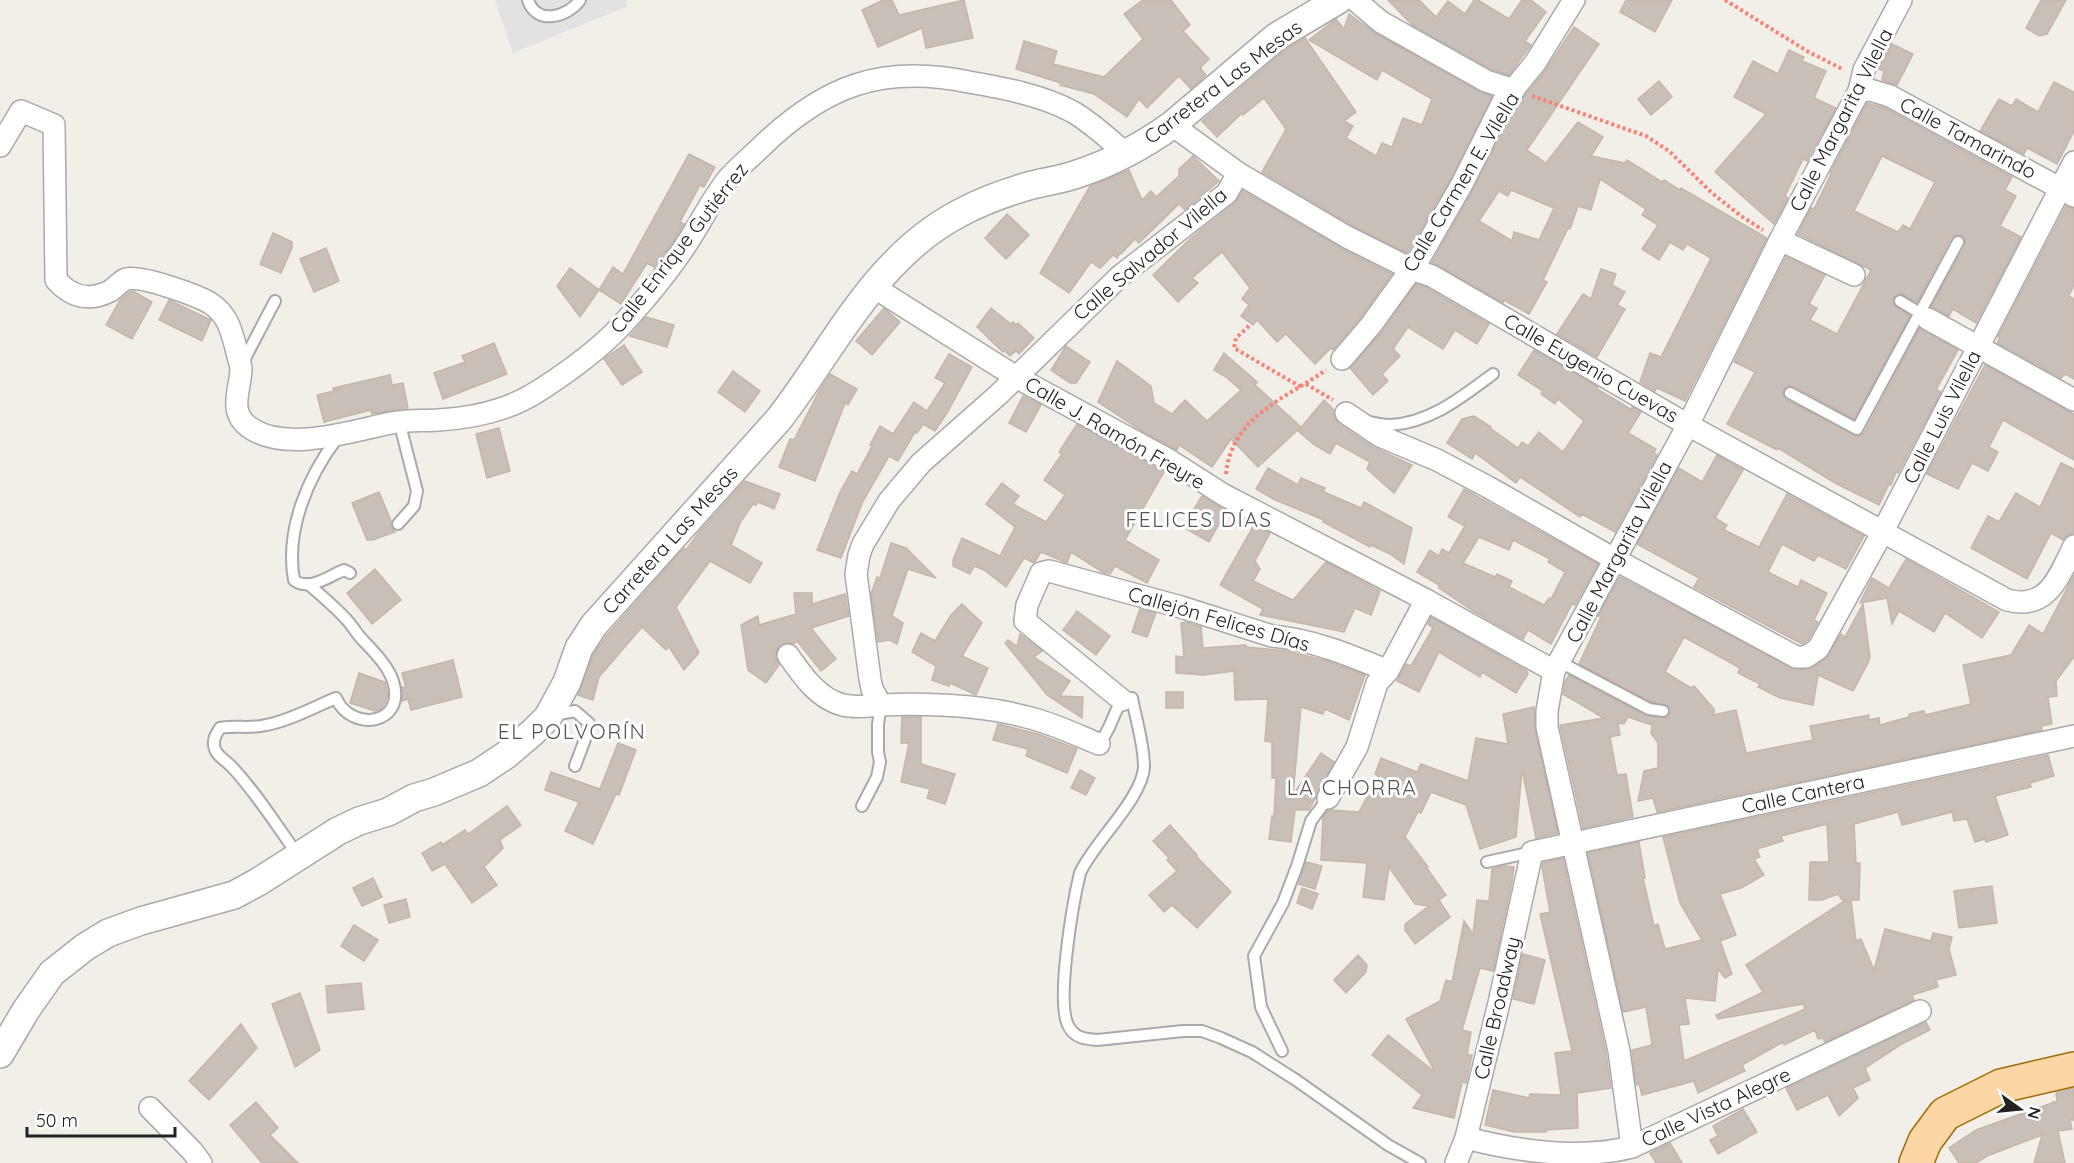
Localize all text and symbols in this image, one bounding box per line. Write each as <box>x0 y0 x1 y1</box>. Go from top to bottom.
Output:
street label: Carretera Las Mesas <box>1139 14 1306 149</box>
street label: Calle Margarita Vilella <box>1783 24 1898 216</box>
street label: Calle Carmen E. Vilella <box>1397 87 1524 276</box>
street label: Calle Tamarindo <box>1896 91 2041 184</box>
street label: Calle Enrique Gutiérrez <box>604 157 753 338</box>
street label: Calle Salvador Vilella <box>1068 182 1232 325</box>
street label: Calle Eugenio Cuevas <box>1499 307 1683 428</box>
street label: Calle Luis Vilella <box>1897 346 1986 488</box>
street label: Calle J. Ramón Freyre <box>1021 371 1210 494</box>
street label: Calle Margarita Vilella <box>1560 457 1677 647</box>
street label: Carretera Las Mesas <box>596 460 743 619</box>
district label: FELICES DÍAS <box>1125 506 1273 532</box>
street label: Callejón Felices Días <box>1125 581 1313 656</box>
district label: EL POLVORÍN <box>498 718 646 744</box>
street label: Calle Cantera <box>1739 768 1867 819</box>
district label: LA CHORRA <box>1287 774 1417 800</box>
street label: Calle Broadway <box>1468 934 1525 1082</box>
street label: Calle Vista Alegre <box>1637 1061 1794 1152</box>
north arrow <box>1990 1079 2050 1139</box>
scale bar <box>27 1100 176 1138</box>
text: N <box>2023 1105 2046 1121</box>
text: 50 m <box>36 1109 78 1132</box>

